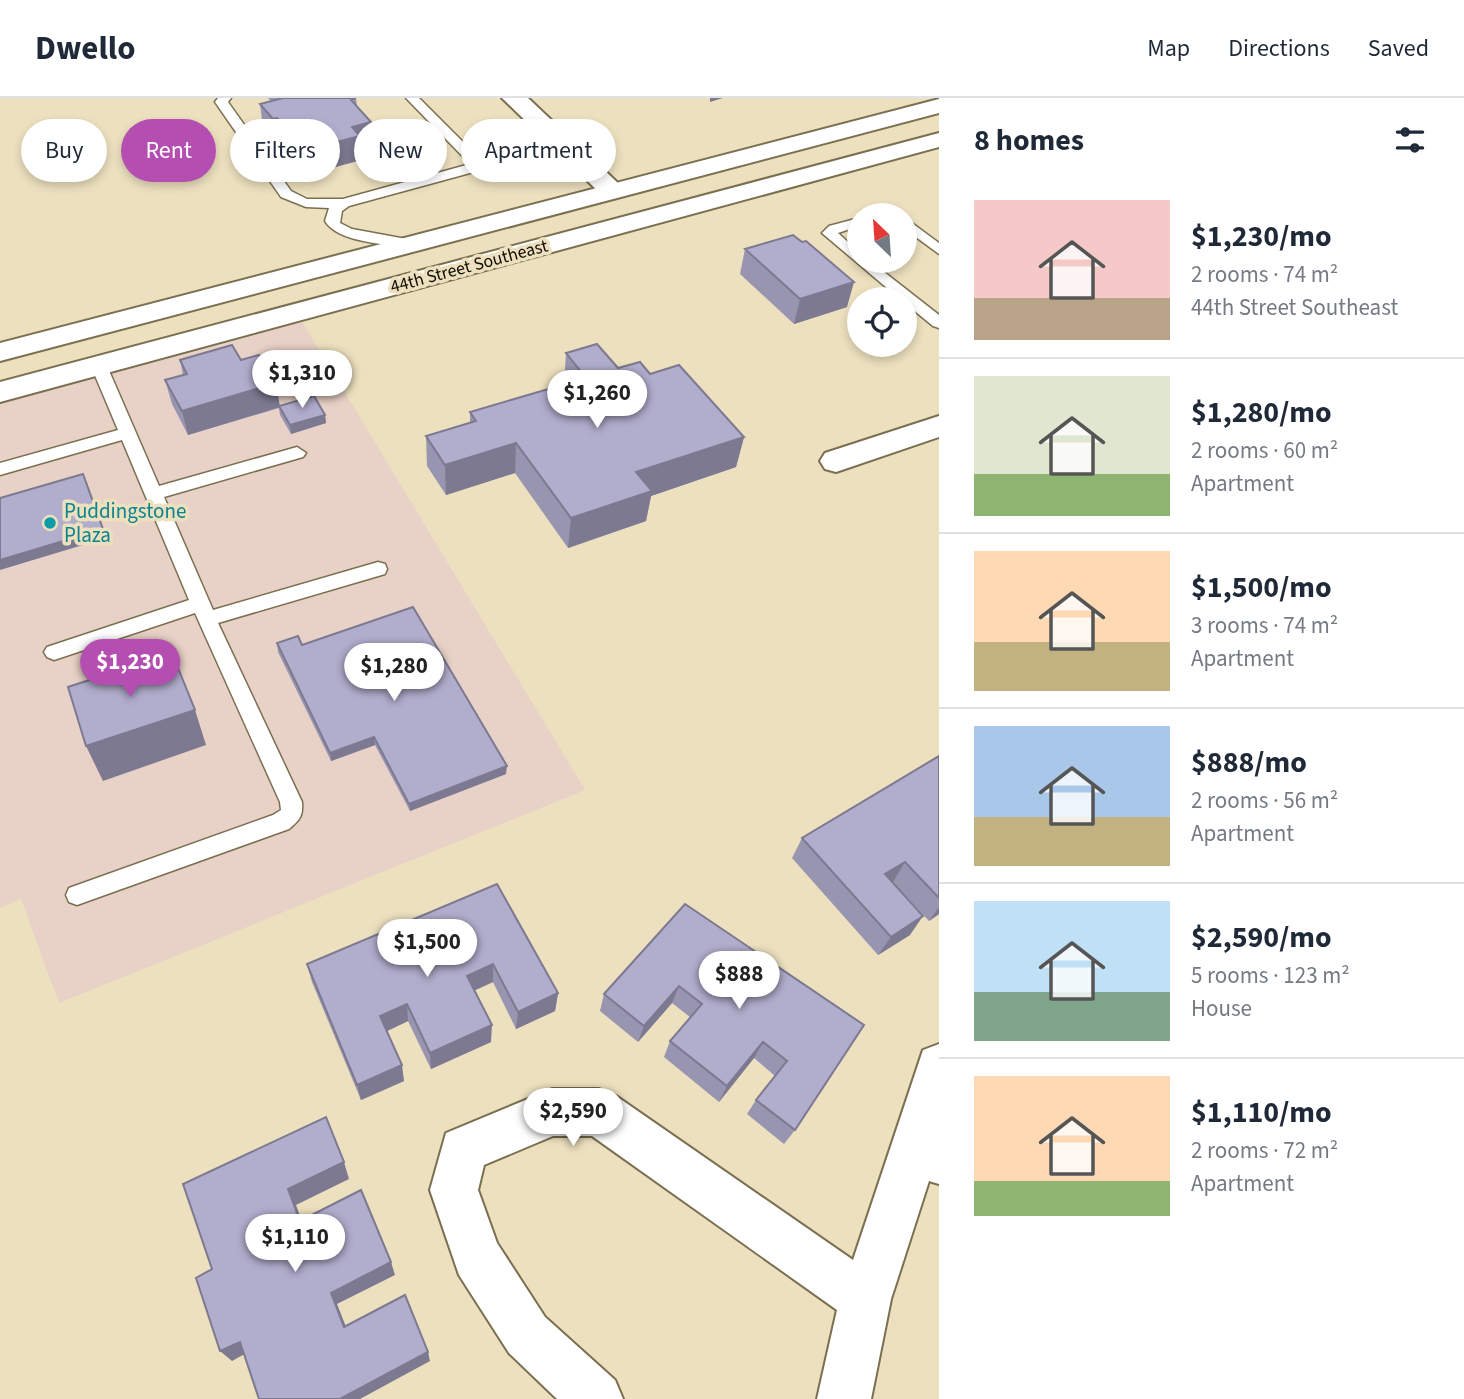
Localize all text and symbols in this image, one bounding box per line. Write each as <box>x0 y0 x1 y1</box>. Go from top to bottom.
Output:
text: Dwello <box>35 25 136 72</box>
text: Map <box>1147 31 1190 66</box>
text: Directions <box>1228 31 1330 66</box>
text: Saved <box>1368 31 1429 66</box>
chip: Buy <box>21 119 107 182</box>
chip: Rent <box>121 119 216 182</box>
chip: Filters <box>230 119 340 182</box>
chip: New <box>354 119 447 182</box>
chip: Apartment <box>461 119 616 182</box>
text: 8 homes <box>974 119 1084 162</box>
icon: filters <box>1391 121 1429 159</box>
north arrow <box>847 203 917 273</box>
map controls <box>847 203 917 357</box>
text: $1,230/mo <box>1191 215 1332 258</box>
icon: home <box>1030 228 1114 312</box>
street label: 44th Street Southeast <box>388 233 551 300</box>
text: 2 rooms · 74 m² <box>1191 258 1338 291</box>
button: locate <box>847 287 917 357</box>
text: 44th Street Southeast <box>1191 291 1398 324</box>
pin: $1,310 <box>245 350 359 410</box>
text: $1,310 <box>268 356 336 389</box>
pin: $1,260 <box>540 370 654 430</box>
text: $1,260 <box>563 376 631 409</box>
text: $1,280/mo <box>1191 391 1332 434</box>
icon: home <box>1030 404 1114 488</box>
text: 2 rooms · 60 m² <box>1191 434 1338 467</box>
text: Apartment <box>1191 467 1294 500</box>
place label: Puddingstone Plaza <box>64 496 186 550</box>
marker: Puddingstone Plaza <box>42 515 58 531</box>
text: $1,500/mo <box>1191 566 1332 609</box>
icon: home <box>1030 579 1114 663</box>
text: 3 rooms · 74 m² <box>1191 609 1338 642</box>
pin: $1,230 <box>73 640 187 699</box>
text: Apartment <box>1191 642 1294 675</box>
pin: $1,280 <box>337 644 451 703</box>
text: $1,230 <box>96 645 164 678</box>
text: $1,280 <box>360 649 428 682</box>
text: $888/mo <box>1191 741 1307 784</box>
icon: home <box>1030 754 1114 838</box>
text: 2 rooms · 56 m² <box>1191 784 1338 817</box>
text: Apartment <box>1191 817 1294 850</box>
text: $2,590/mo <box>1191 916 1332 959</box>
pin: $1,500 <box>370 920 484 979</box>
text: $1,500 <box>393 925 461 958</box>
icon: home <box>1030 929 1114 1013</box>
pin: $888 <box>698 951 780 1011</box>
text: $888 <box>715 957 763 990</box>
text: 5 rooms · 123 m² <box>1191 959 1350 992</box>
text: House <box>1191 992 1252 1025</box>
pin: $2,590 <box>516 1088 630 1148</box>
text: $1,110/mo <box>1191 1091 1332 1134</box>
text: $2,590 <box>539 1094 607 1127</box>
icon: home <box>1030 1104 1114 1188</box>
text: 2 rooms · 72 m² <box>1191 1134 1338 1167</box>
text: Apartment <box>1191 1167 1294 1200</box>
pin: $1,110 <box>238 1214 352 1274</box>
text: $1,110 <box>261 1220 329 1253</box>

